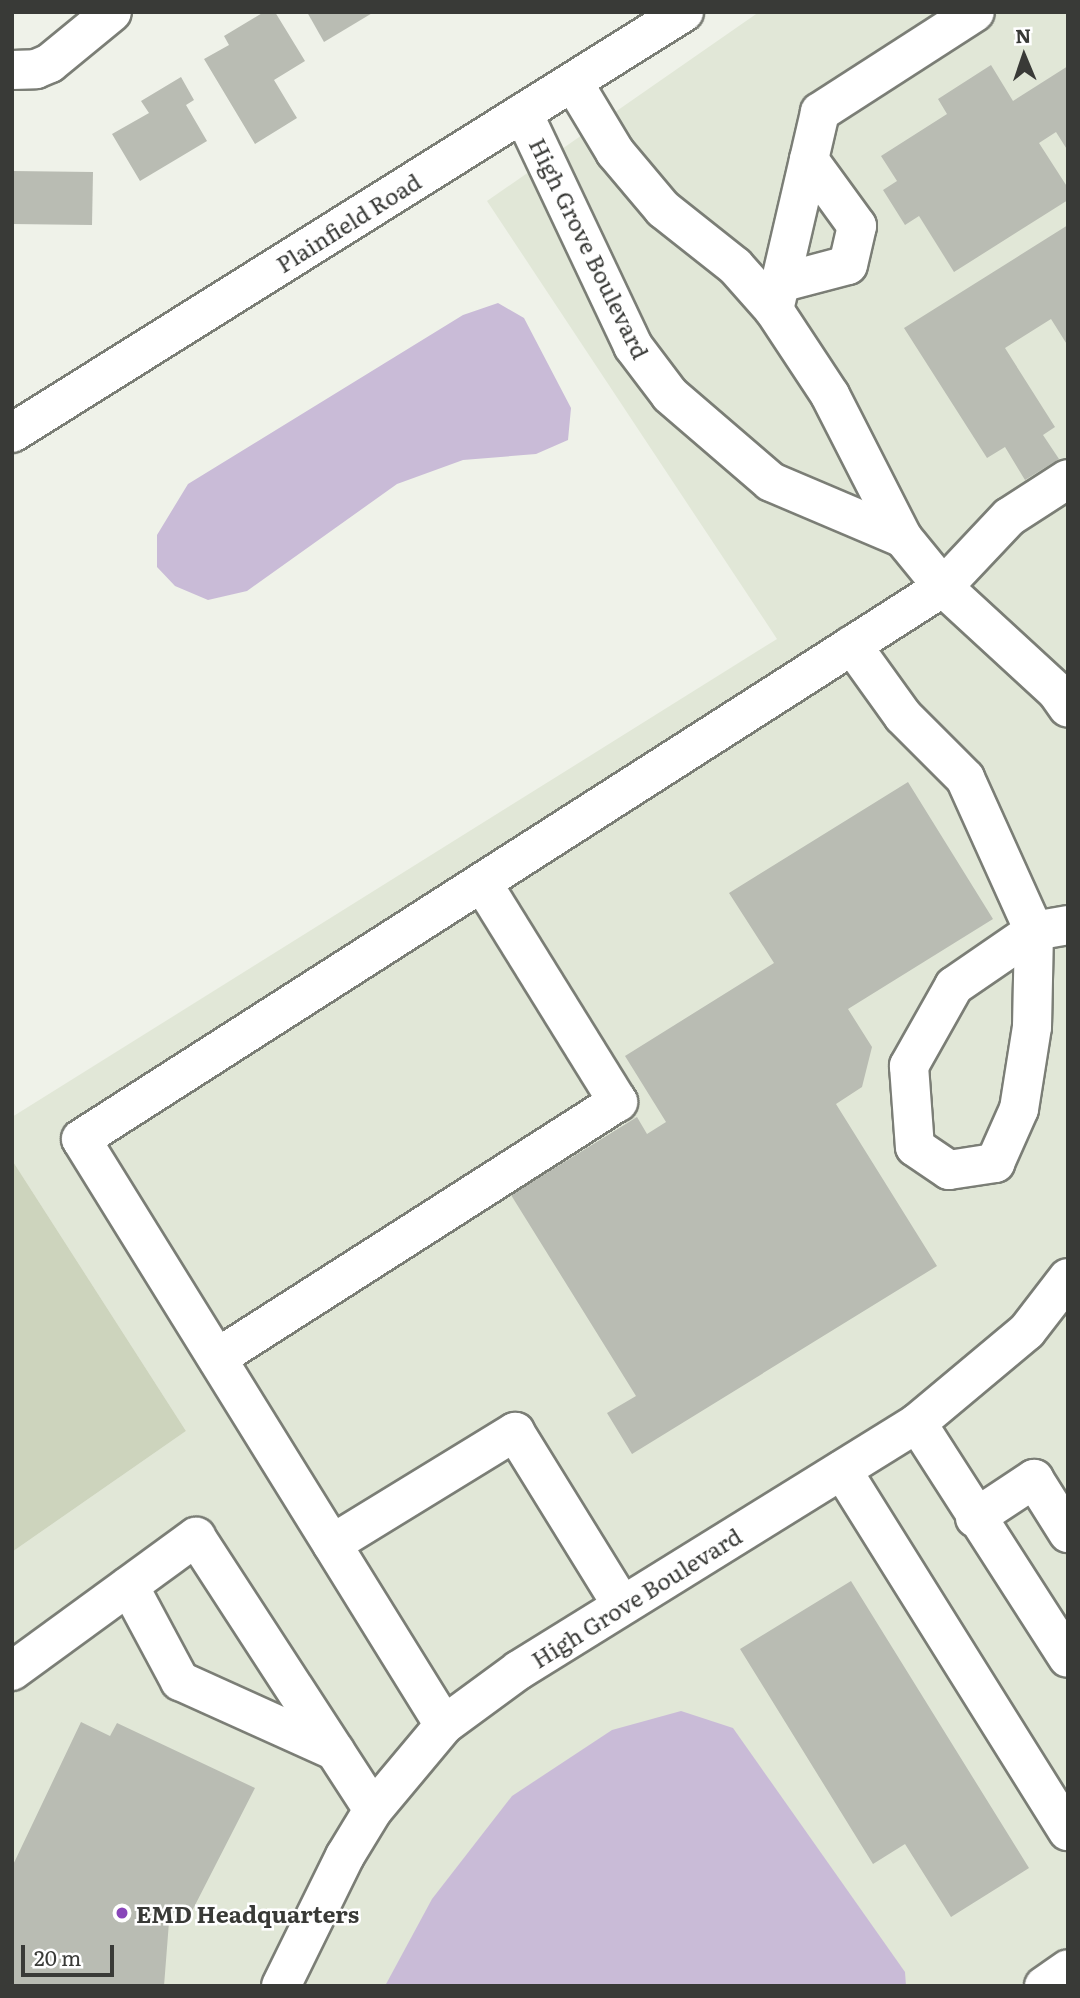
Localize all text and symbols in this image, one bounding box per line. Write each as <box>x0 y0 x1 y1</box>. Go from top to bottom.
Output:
north arrow <box>989 21 1059 91</box>
text: N <box>1015 21 1032 49</box>
street label: High Grove Boulevard <box>524 133 656 363</box>
street label: Plainfield Road <box>271 167 425 277</box>
street label: High Grove Boulevard <box>526 1521 746 1673</box>
place label: EMD Headquarters <box>136 1899 359 1927</box>
marker: EMD Headquarters <box>114 1905 130 1921</box>
scale bar <box>24 1932 117 1976</box>
text: 20 m <box>34 1941 81 1972</box>

